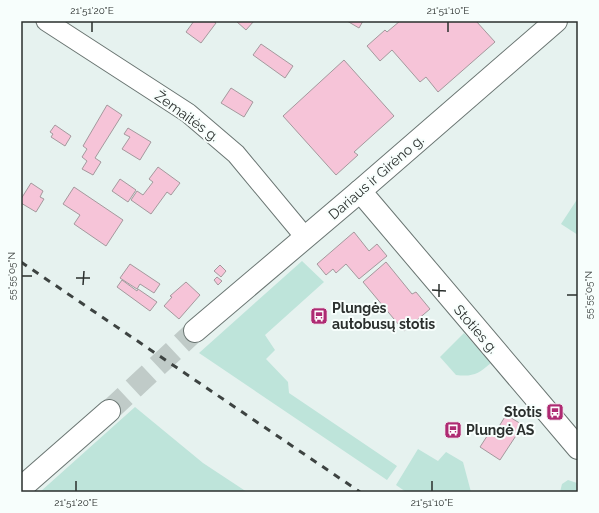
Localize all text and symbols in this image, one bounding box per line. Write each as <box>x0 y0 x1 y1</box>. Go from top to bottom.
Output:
text: 21°51'20"E <box>70 5 114 16</box>
text: 21°51'10"E <box>427 5 469 16</box>
street label: Žemaitės g. <box>152 87 223 144</box>
street label: Dariaus ir Girėno g. <box>325 131 427 223</box>
text: 55°55'05"N <box>6 252 17 300</box>
text: 55°55'05"N <box>583 271 594 319</box>
place label: Plungės autobusų stotis <box>332 300 435 333</box>
street label: Stoties g. <box>451 302 501 356</box>
bus stop icon: Plungės autobusų stotis <box>309 306 329 326</box>
bus stop icon: Stotis <box>545 402 565 422</box>
place label: Stotis <box>504 404 542 420</box>
bus stop icon: Plungė AS <box>443 420 463 440</box>
place label: Plungė AS <box>466 422 535 438</box>
text: 21°51'20"E <box>54 497 98 508</box>
text: 21°51'10"E <box>411 497 453 508</box>

